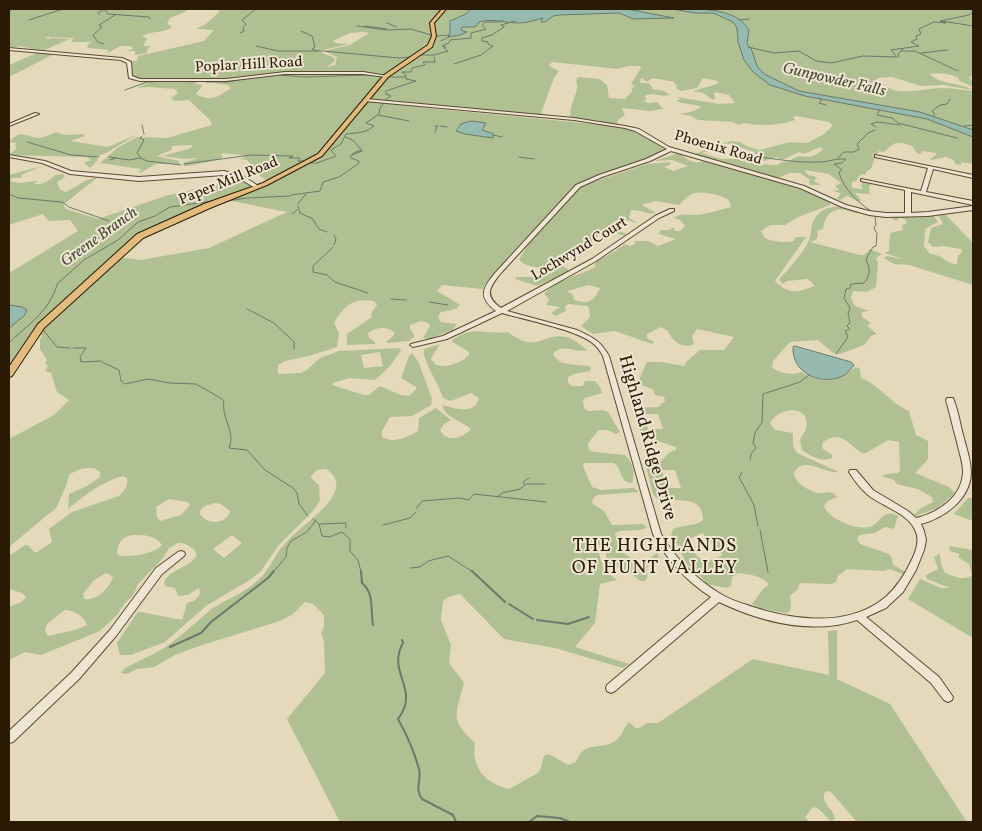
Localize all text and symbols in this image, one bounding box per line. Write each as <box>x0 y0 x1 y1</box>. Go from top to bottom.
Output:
street label: Poplar Hill Road <box>195 54 303 78</box>
water label: Gunpowder Falls <box>780 60 888 102</box>
street label: Phoenix Road <box>672 128 764 170</box>
street label: Paper Mill Road <box>177 154 281 210</box>
water label: Greene Branch <box>58 204 142 272</box>
street label: Lochwynd Court <box>529 214 631 286</box>
street label: Highland Ridge Drive <box>612 353 680 523</box>
district label: THE HIGHLANDS OF HUNT VALLEY <box>570 537 740 581</box>

